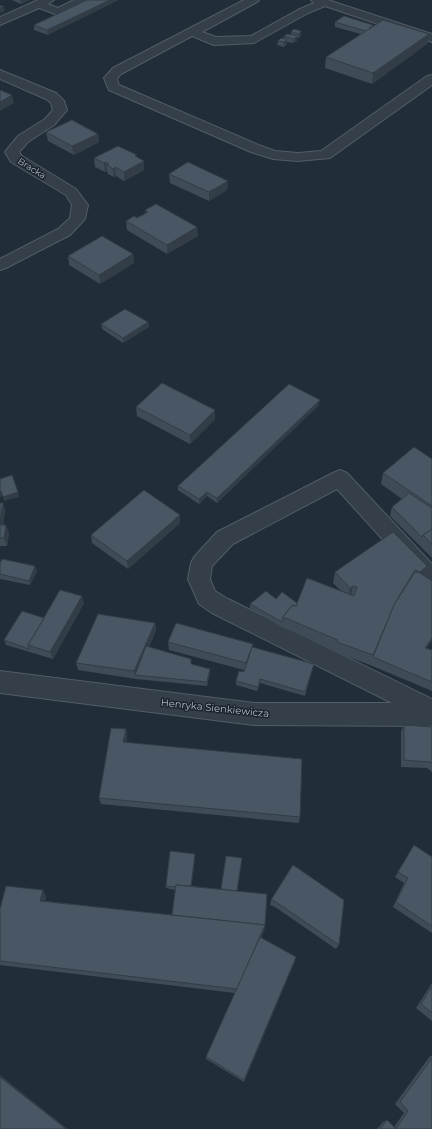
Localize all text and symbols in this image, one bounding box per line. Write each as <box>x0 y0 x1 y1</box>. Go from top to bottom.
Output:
street label: Bracka <box>16 155 48 181</box>
street label: Henryka Sienkiewicza <box>160 696 270 720</box>

